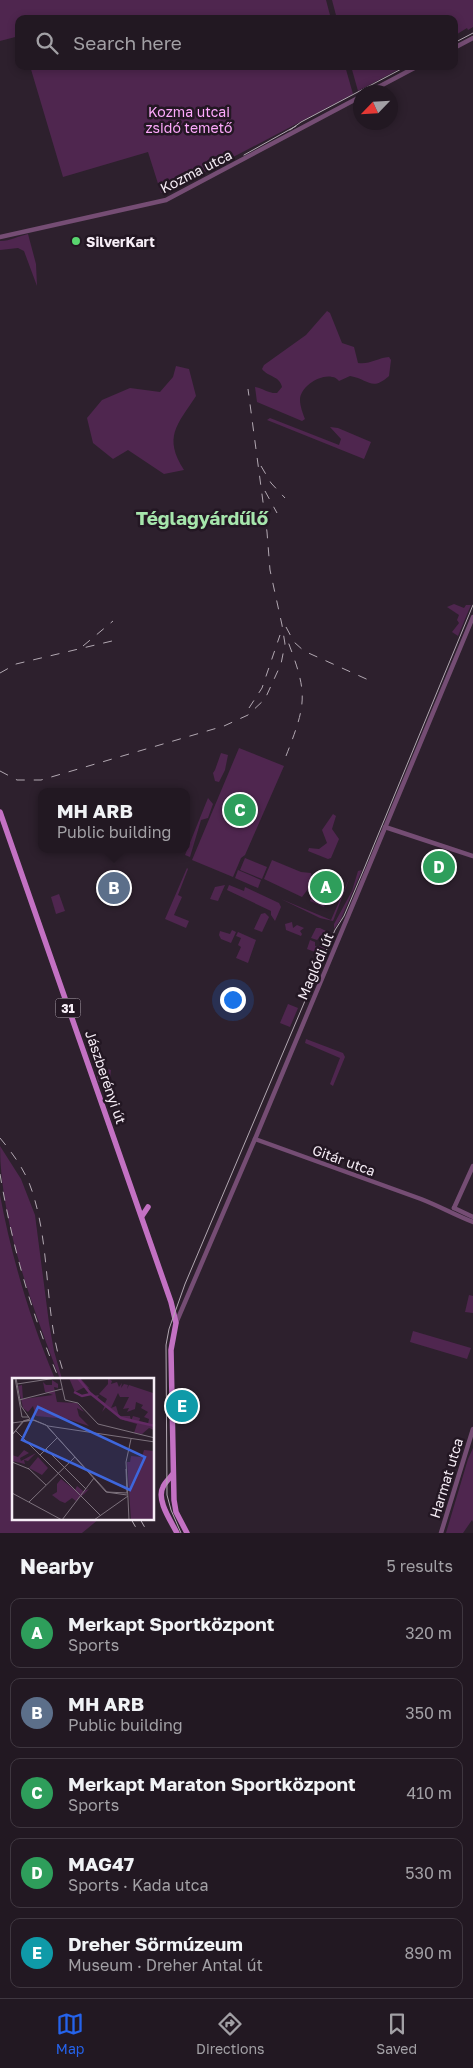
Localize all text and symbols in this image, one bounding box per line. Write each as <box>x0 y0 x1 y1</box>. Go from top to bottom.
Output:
search box <box>15 15 458 70</box>
icon: search <box>33 29 61 57</box>
text: Search here <box>73 31 182 54</box>
north arrow <box>353 85 398 130</box>
park label: Kozma utcai zsidó temető <box>145 103 233 136</box>
street label: Kozma utca <box>157 146 235 196</box>
place label: SilverKart <box>86 233 155 250</box>
marker: SilverKart <box>70 235 82 247</box>
district label: Téglagyárdűlő <box>136 506 269 529</box>
popup <box>38 788 190 853</box>
pin: C <box>224 791 256 829</box>
text: MH ARB <box>57 799 133 822</box>
text: Public building <box>57 822 171 842</box>
pin: D <box>423 848 455 886</box>
pin: A <box>310 868 342 906</box>
pin: B <box>98 869 130 907</box>
street label: Maglódi út <box>293 930 337 1002</box>
your location <box>220 987 246 1013</box>
road number: 31 <box>56 998 80 1018</box>
street label: Jászberényi út <box>82 1028 130 1126</box>
street label: Gitár utca <box>310 1141 378 1179</box>
inset map <box>12 1378 155 1520</box>
pin: E <box>166 1387 198 1425</box>
street label: Harmat utca <box>426 1436 466 1520</box>
text: Nearby <box>20 1553 94 1579</box>
text: 5 results <box>387 1556 453 1576</box>
text: Merkapt Sportközpont <box>68 1612 274 1635</box>
text: A <box>31 1623 43 1643</box>
text: 320 m <box>405 1623 452 1643</box>
text: Sports <box>68 1635 119 1655</box>
text: MH ARB <box>68 1692 144 1715</box>
text: B <box>31 1703 43 1723</box>
text: 350 m <box>405 1703 452 1723</box>
text: Public building <box>68 1715 183 1735</box>
text: Merkapt Maraton Sportközpont <box>68 1772 356 1795</box>
text: C <box>31 1783 43 1803</box>
text: 410 m <box>406 1783 452 1803</box>
text: Sports <box>68 1795 119 1815</box>
text: MAG47 <box>68 1852 134 1875</box>
text: D <box>31 1863 43 1883</box>
text: 530 m <box>405 1863 452 1883</box>
text: Sports · Kada utca <box>68 1875 209 1895</box>
text: Dreher Sörmúzeum <box>68 1932 243 1955</box>
text: E <box>32 1943 42 1963</box>
text: 890 m <box>404 1943 452 1963</box>
text: Museum · Dreher Antal út <box>68 1955 263 1975</box>
tab: Map <box>56 2010 84 2057</box>
tab: Directions <box>196 2010 265 2057</box>
tab: Saved <box>376 2010 417 2057</box>

